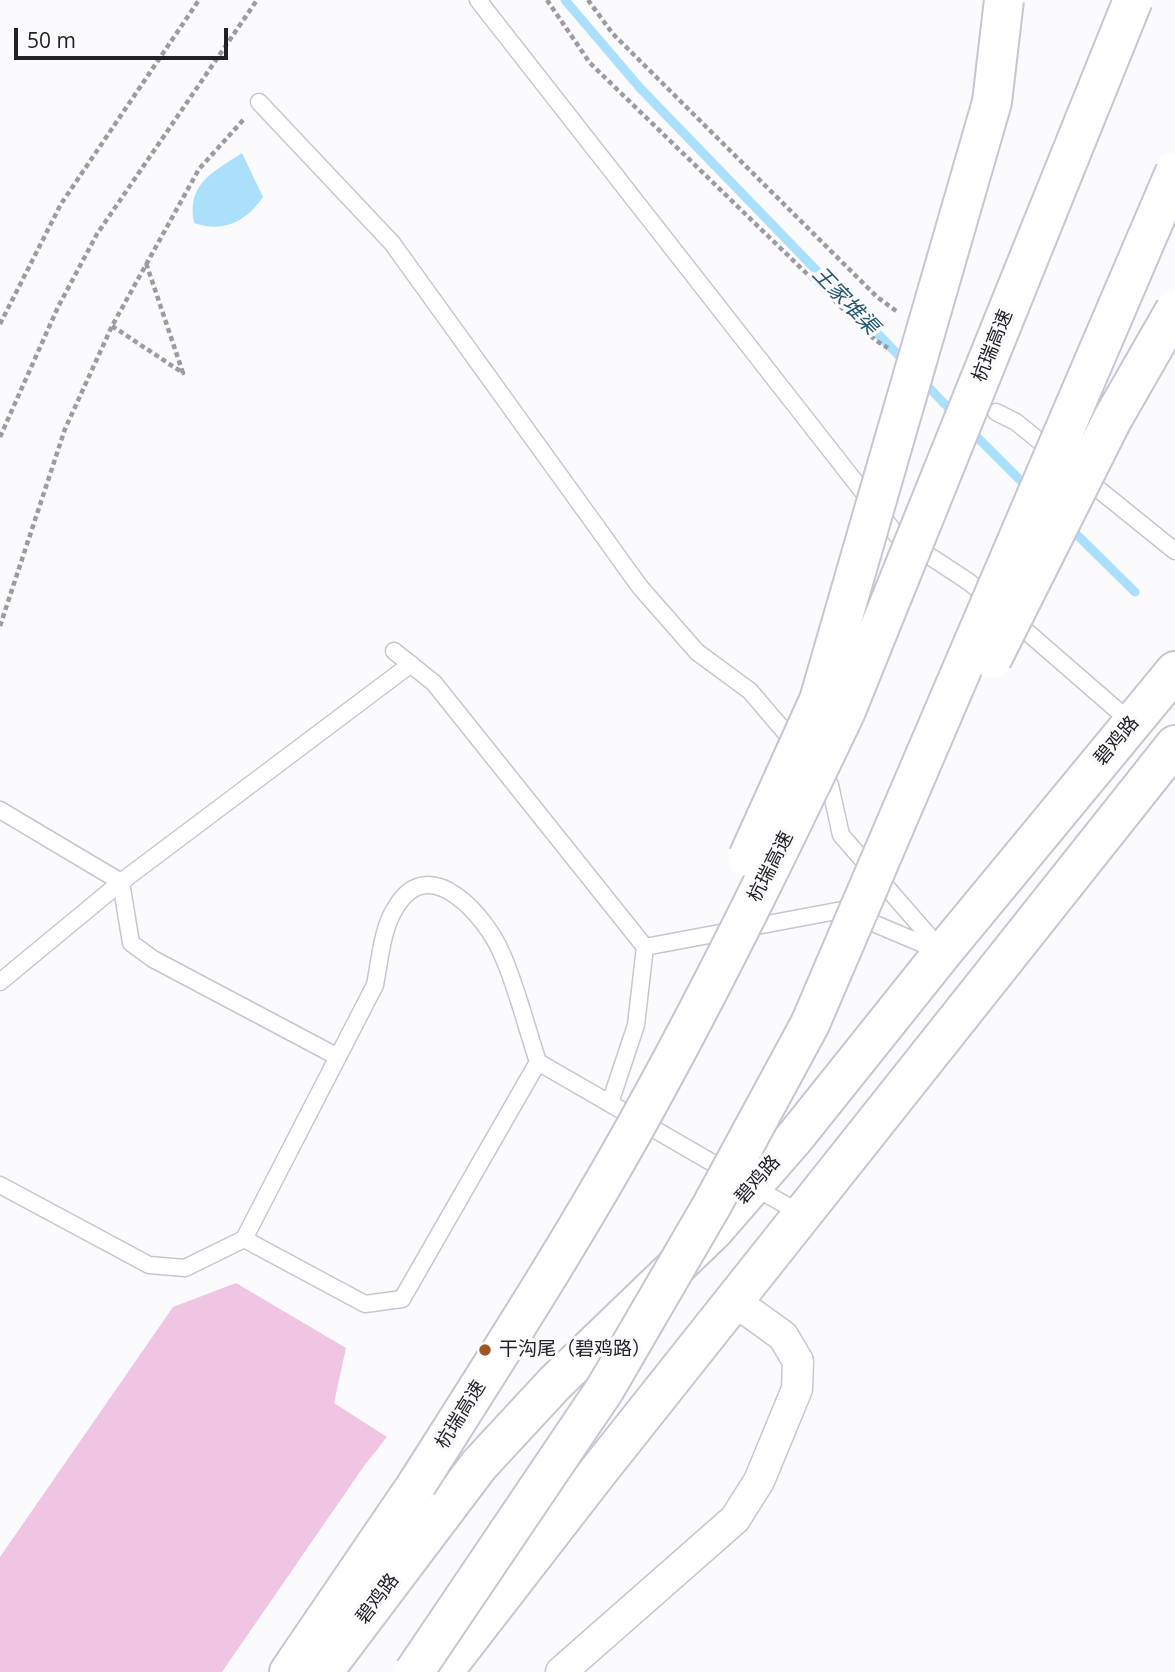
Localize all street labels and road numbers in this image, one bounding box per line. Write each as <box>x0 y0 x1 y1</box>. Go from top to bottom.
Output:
street label: 杭瑞高速 <box>968 306 1018 386</box>
street label: 碧鸡路 <box>1090 712 1144 770</box>
street label: 杭瑞高速 <box>744 828 798 906</box>
street label: 碧鸡路 <box>731 1151 785 1209</box>
street label: 杭瑞高速 <box>431 1377 491 1453</box>
street label: 碧鸡路 <box>352 1569 404 1629</box>

